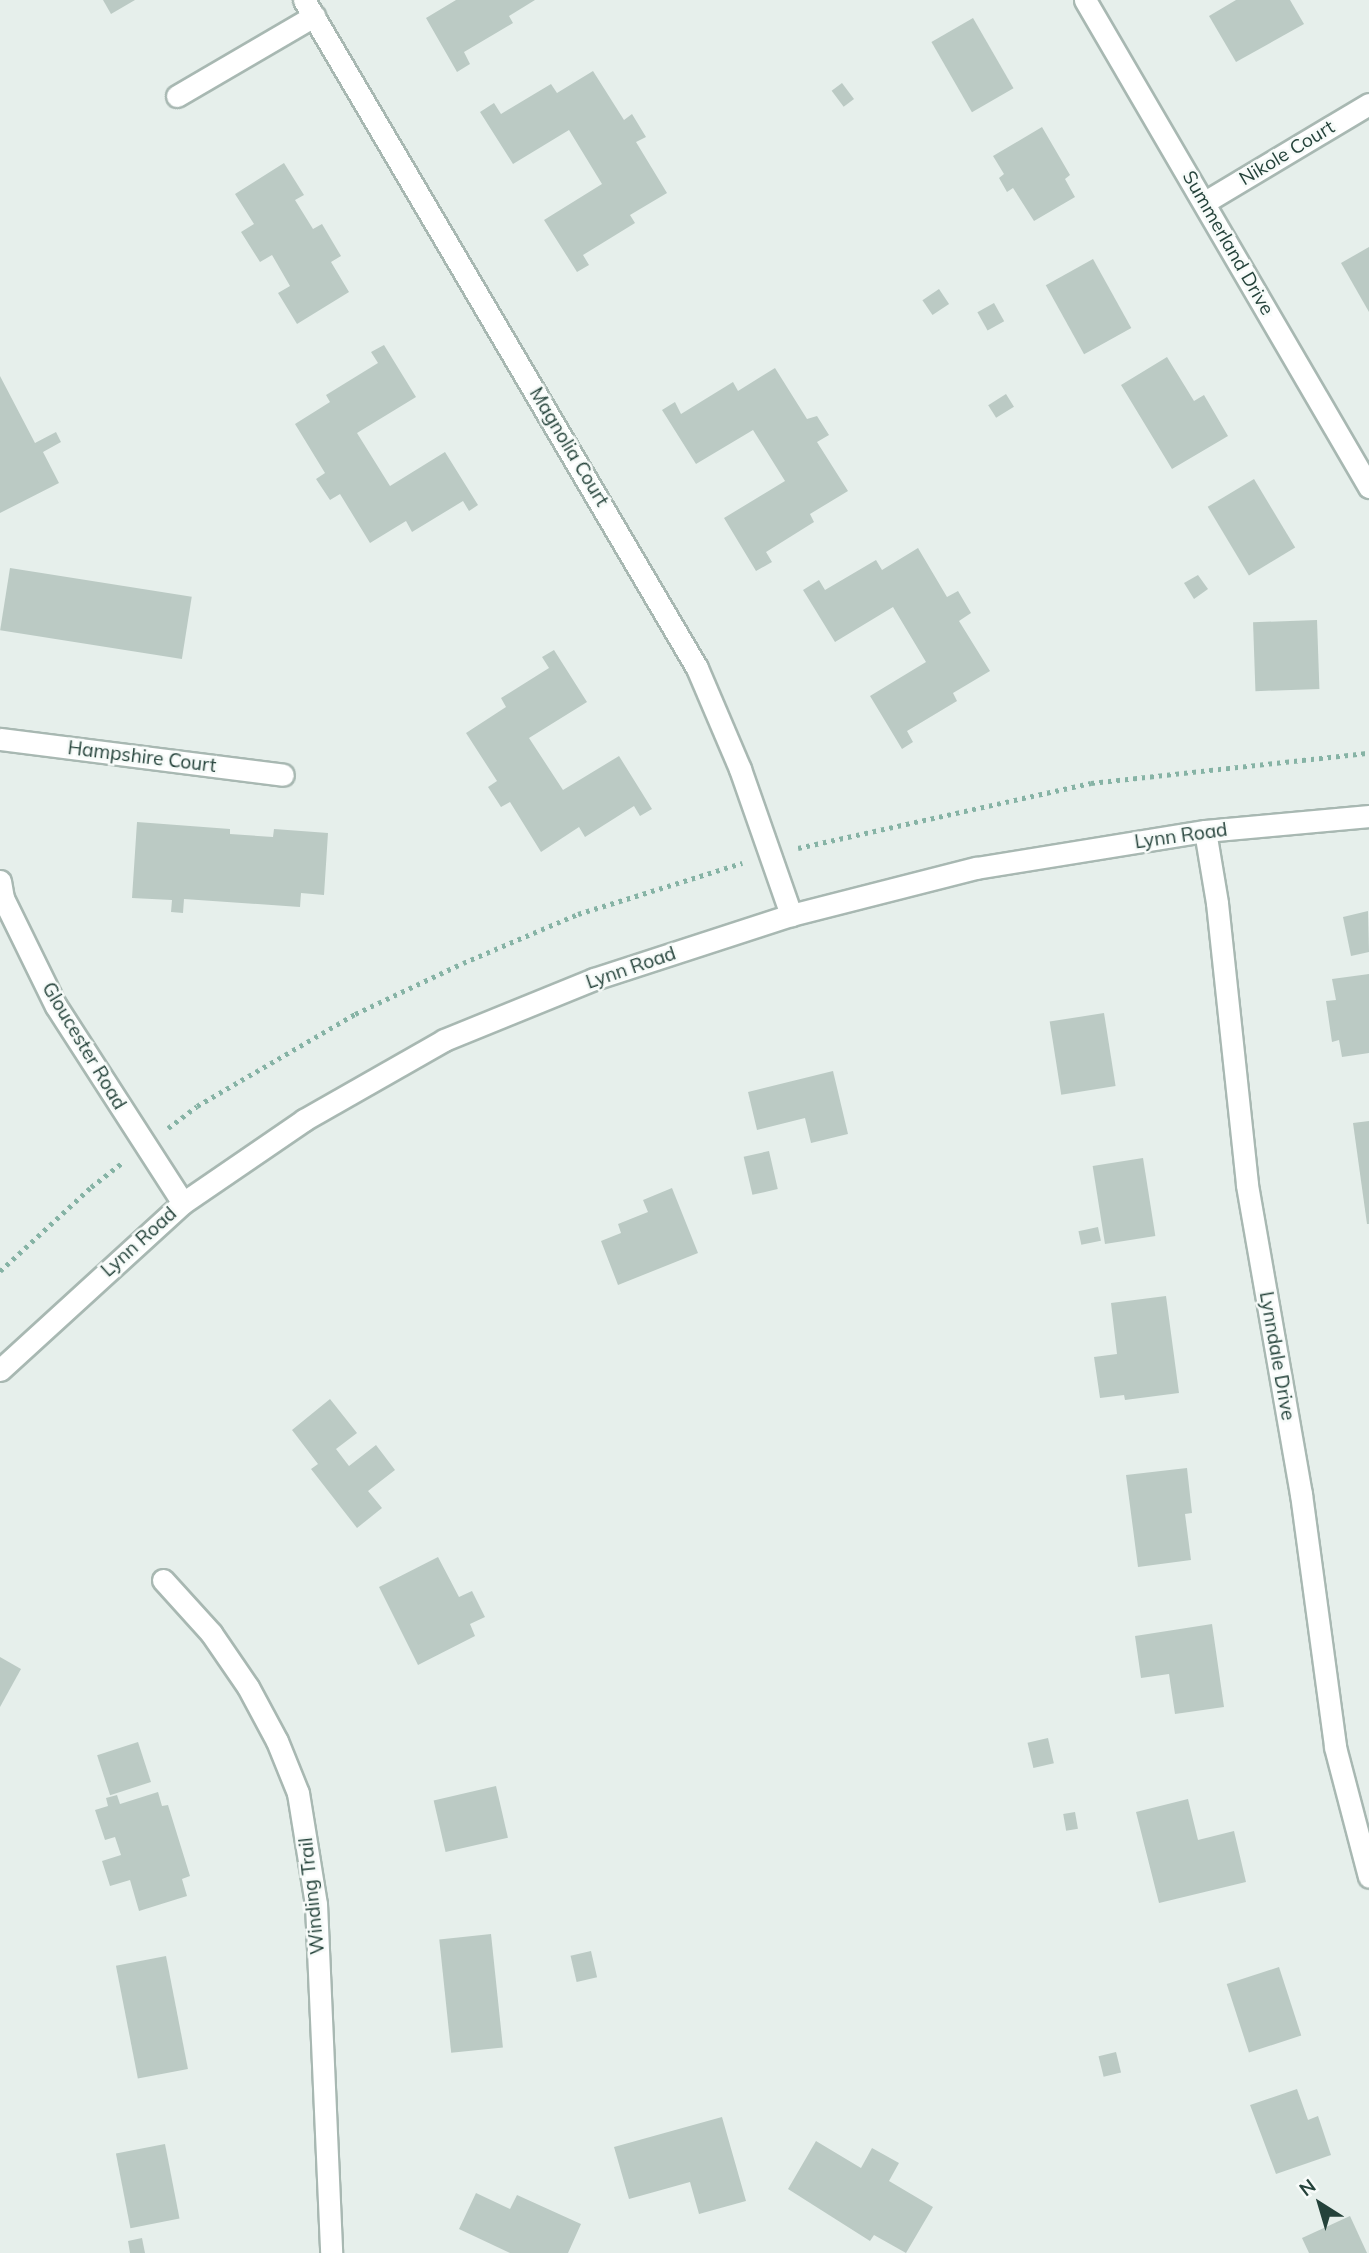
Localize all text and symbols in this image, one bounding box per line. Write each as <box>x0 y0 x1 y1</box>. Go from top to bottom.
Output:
street label: Nikole Court <box>1235 116 1339 190</box>
street label: Summerland Drive <box>1177 167 1279 319</box>
street label: Magnolia Court <box>525 383 613 511</box>
street label: Hampshire Court <box>66 737 218 777</box>
street label: Lynn Road <box>1133 818 1229 854</box>
street label: Lynn Road <box>583 942 679 994</box>
street label: Gloucester Road <box>37 978 131 1114</box>
street label: Lynn Road <box>97 1202 181 1282</box>
street label: Lynndale Drive <box>1254 1290 1300 1422</box>
street label: Winding Trail <box>295 1836 329 1956</box>
north arrow <box>1285 2169 1355 2239</box>
text: N <box>1294 2173 1320 2201</box>

